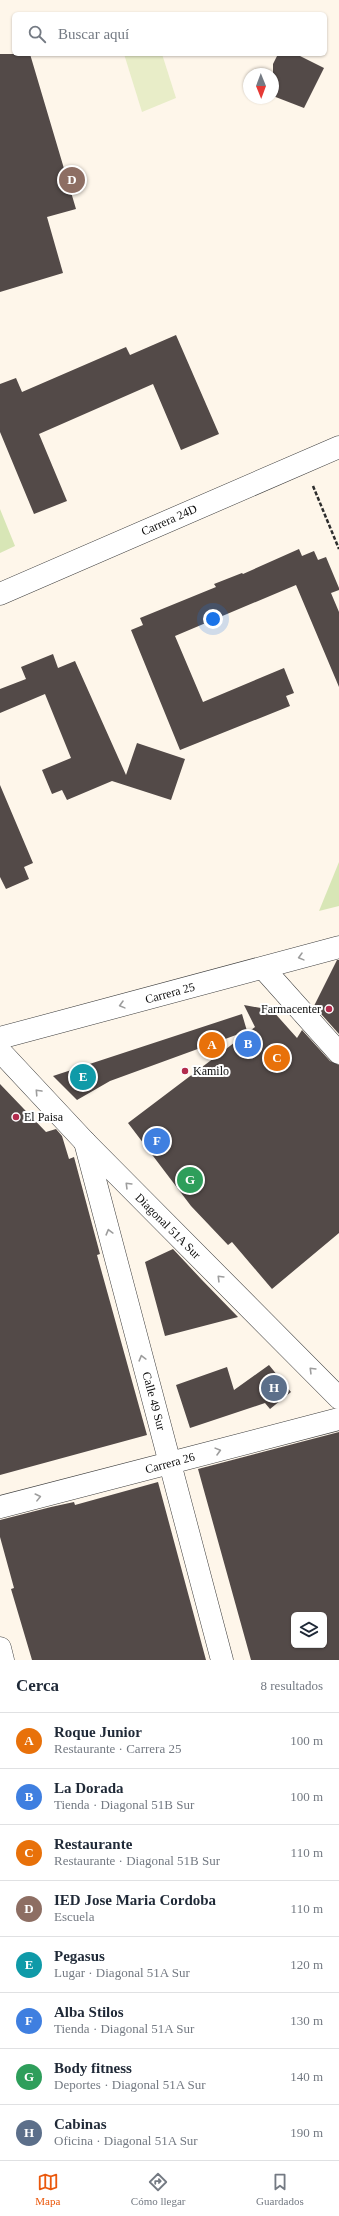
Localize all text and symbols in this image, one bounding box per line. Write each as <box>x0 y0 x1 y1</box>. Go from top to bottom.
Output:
search box <box>12 12 327 56</box>
icon: search <box>26 23 48 45</box>
text: Buscar aquí <box>58 26 129 42</box>
north arrow <box>243 68 279 104</box>
pin: D <box>59 165 85 195</box>
street label: Carrera 24D <box>139 501 199 539</box>
your location <box>203 609 223 629</box>
one-way arrow <box>298 952 305 961</box>
street label: Carrera 25 <box>144 980 196 1006</box>
one-way arrow <box>118 1001 125 1009</box>
place label: Farmacenter <box>261 1002 321 1016</box>
marker: Farmacenter <box>324 1004 334 1014</box>
pin: B <box>235 1029 261 1059</box>
pin: A <box>199 1030 225 1060</box>
pin: C <box>264 1043 290 1073</box>
pin: E <box>70 1062 96 1092</box>
place label: Kamilo <box>193 1064 229 1078</box>
marker: Kamilo <box>180 1066 190 1076</box>
one-way arrow <box>35 1089 43 1097</box>
place label: El Paisa <box>24 1110 64 1124</box>
marker: El Paisa <box>11 1112 21 1122</box>
pin: F <box>144 1126 170 1156</box>
pin: G <box>177 1165 203 1195</box>
one-way arrow <box>125 1183 133 1190</box>
street label: Diagonal 51A Sur <box>132 1190 204 1262</box>
one-way arrow <box>105 1229 114 1236</box>
one-way arrow <box>217 1275 225 1283</box>
one-way arrow <box>138 1355 147 1362</box>
one-way arrow <box>309 1367 316 1375</box>
street label: Calle 49 Sur <box>139 1370 169 1432</box>
pin: H <box>261 1373 287 1403</box>
one-way arrow <box>214 1447 221 1456</box>
street label: Carrera 26 <box>144 1450 196 1476</box>
one-way arrow <box>35 1494 41 1502</box>
map controls <box>291 1612 327 1648</box>
button: layers <box>291 1612 327 1648</box>
text: Cerca <box>16 1676 59 1695</box>
text: 8 resultados <box>261 1678 323 1693</box>
text: Roque Junior <box>54 1724 142 1740</box>
text: A <box>24 1733 34 1748</box>
text: 100 m <box>290 1733 323 1748</box>
text: Restaurante · Carrera 25 <box>54 1741 181 1756</box>
text: La Dorada <box>54 1780 124 1796</box>
text: B <box>25 1789 33 1804</box>
text: 100 m <box>290 1789 323 1804</box>
text: Tienda · Diagonal 51B Sur <box>54 1797 194 1812</box>
text: Restaurante <box>54 1836 132 1852</box>
text: C <box>24 1845 34 1860</box>
text: 110 m <box>291 1845 323 1860</box>
text: Restaurante · Diagonal 51B Sur <box>54 1853 220 1868</box>
text: IED Jose Maria Cordoba <box>54 1892 216 1908</box>
text: D <box>24 1901 34 1916</box>
text: 110 m <box>291 1901 323 1916</box>
text: Escuela <box>54 1909 94 1924</box>
text: Pegasus <box>54 1948 105 1964</box>
text: E <box>25 1957 33 1972</box>
text: 120 m <box>290 1957 323 1972</box>
text: Lugar · Diagonal 51A Sur <box>54 1965 190 1980</box>
text: Alba Stilos <box>54 2004 124 2020</box>
text: F <box>25 2013 33 2028</box>
text: 130 m <box>290 2013 323 2028</box>
text: Tienda · Diagonal 51A Sur <box>54 2021 194 2036</box>
text: Body fitness <box>54 2060 132 2076</box>
text: G <box>24 2069 34 2084</box>
text: 140 m <box>290 2069 323 2084</box>
text: Deportes · Diagonal 51A Sur <box>54 2077 206 2092</box>
text: Cabinas <box>54 2116 107 2132</box>
text: H <box>24 2125 34 2140</box>
text: 190 m <box>290 2125 323 2140</box>
text: Oficina · Diagonal 51A Sur <box>54 2133 198 2148</box>
tab: Mapa <box>35 2171 60 2207</box>
tab: Cómo llegar <box>131 2171 186 2207</box>
tab: Guardados <box>256 2171 304 2207</box>

